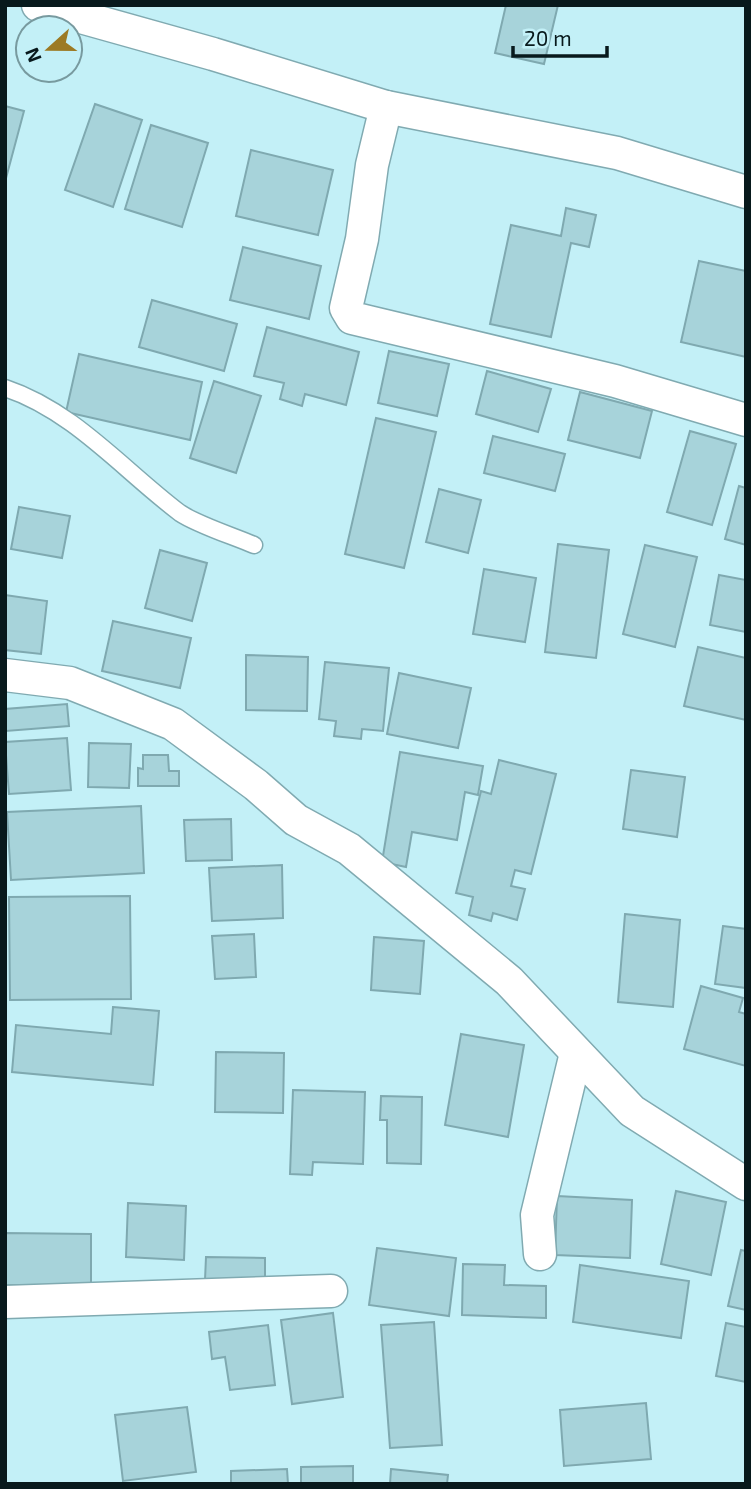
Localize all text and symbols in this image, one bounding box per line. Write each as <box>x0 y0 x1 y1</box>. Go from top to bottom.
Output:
north arrow <box>14 14 84 84</box>
scale bar <box>513 14 608 58</box>
text: 20 m <box>524 25 572 50</box>
text: N <box>19 45 46 66</box>

